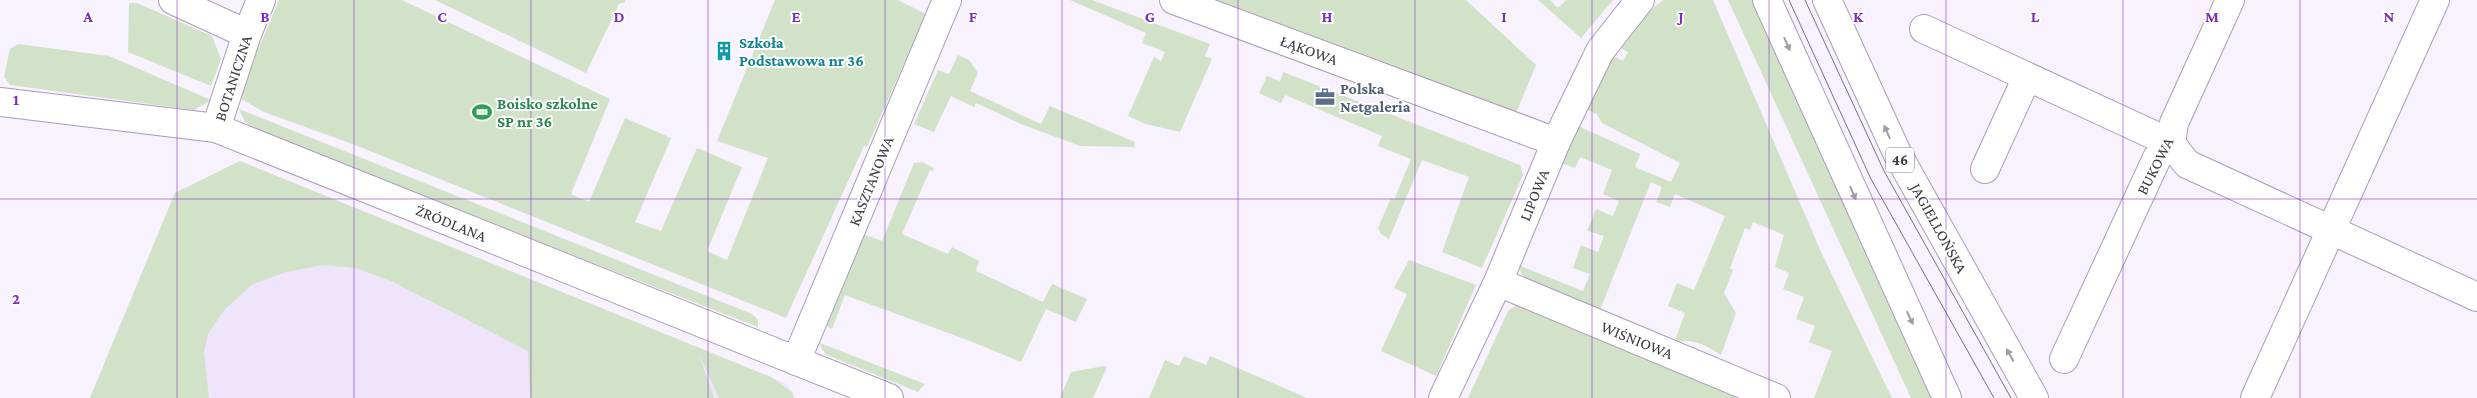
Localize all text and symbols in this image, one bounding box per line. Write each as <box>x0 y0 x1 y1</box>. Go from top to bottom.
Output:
text: A <box>82 8 93 25</box>
text: B <box>260 8 270 25</box>
text: C <box>437 8 447 25</box>
text: D <box>613 8 625 25</box>
text: E <box>791 8 801 25</box>
text: F <box>969 8 978 25</box>
text: G <box>1145 8 1155 25</box>
text: H <box>1322 8 1333 25</box>
text: I <box>1501 8 1507 25</box>
text: J <box>1676 8 1684 25</box>
text: K <box>1853 8 1864 25</box>
text: L <box>2031 8 2040 25</box>
text: M <box>2205 8 2219 25</box>
text: N <box>2384 8 2395 25</box>
street label: BOTANICZNA <box>211 32 255 123</box>
street label: ŁĄKOWA <box>1278 32 1341 69</box>
place label: Szkoła Podstawowa nr 36 <box>739 34 864 69</box>
one-way arrow <box>1783 37 1791 51</box>
building icon: Szkoła Podstawowa nr 36 <box>713 40 735 62</box>
place label: Polska Netgaleria <box>1340 80 1411 115</box>
office icon: Polska Netgaleria <box>1314 86 1336 108</box>
text: 1 <box>13 91 19 108</box>
place label: Boisko szkolne SP nr 36 <box>497 95 598 130</box>
sports icon: Boisko szkolne SP nr 36 <box>471 101 493 123</box>
one-way arrow <box>1883 125 1891 139</box>
street label: KASZTANOWA <box>845 133 897 228</box>
street label: BUKOWA <box>2133 134 2177 197</box>
road number: 46 <box>1886 148 1914 172</box>
street label: LIPOWA <box>1516 166 1552 223</box>
street label: JAGIELLOŃSKA <box>1905 178 1971 277</box>
one-way arrow <box>1850 186 1858 200</box>
street label: ŹRÓDLANA <box>413 201 490 245</box>
text: 2 <box>12 290 20 307</box>
one-way arrow <box>1906 311 1914 325</box>
street label: WIŚNIOWA <box>1599 318 1676 362</box>
one-way arrow <box>2006 349 2015 362</box>

